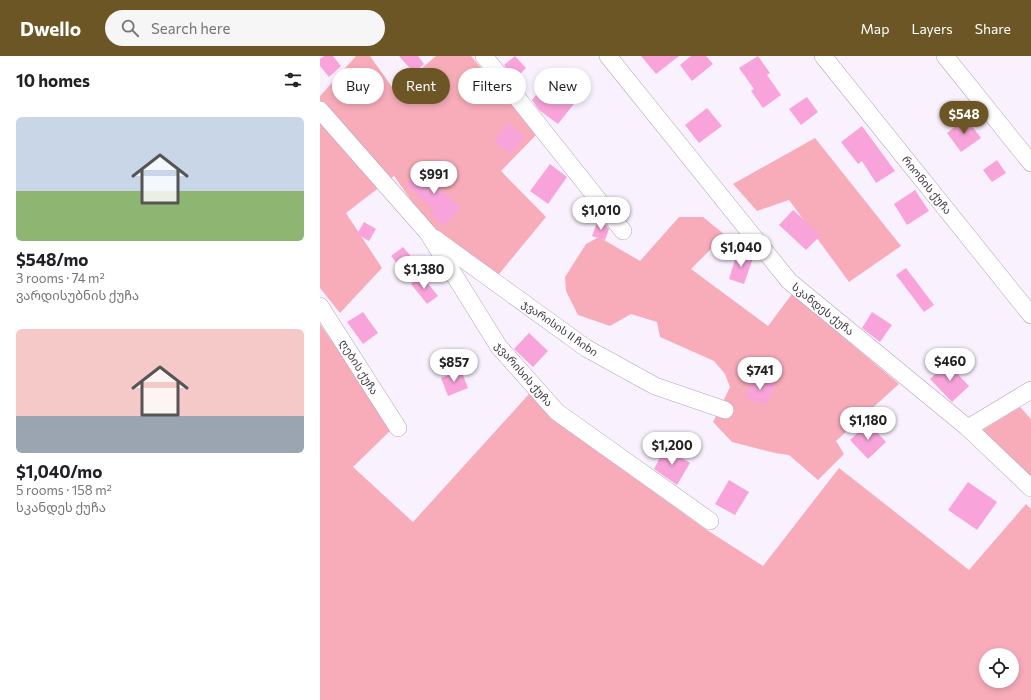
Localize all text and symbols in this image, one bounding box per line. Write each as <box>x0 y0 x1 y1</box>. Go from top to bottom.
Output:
search box <box>105 10 385 46</box>
text: Dwello <box>20 17 81 40</box>
icon: search <box>119 17 141 39</box>
text: Search here <box>151 19 230 37</box>
text: Map <box>861 20 889 37</box>
text: Layers <box>911 20 953 37</box>
text: Share <box>975 20 1011 37</box>
chip: Buy <box>332 68 384 104</box>
chip: Rent <box>392 68 450 104</box>
chip: Filters <box>458 68 526 104</box>
chip: New <box>534 68 591 104</box>
icon: filters <box>282 69 304 91</box>
text: 10 homes <box>16 70 90 91</box>
pin: $548 <box>940 101 988 135</box>
text: $548 <box>948 106 980 122</box>
icon: home <box>124 143 196 215</box>
street label: რიონის ქუჩა <box>899 153 955 217</box>
pin: $991 <box>410 161 458 195</box>
text: $991 <box>419 166 449 182</box>
pin: $1,010 <box>568 197 634 231</box>
text: $1,010 <box>581 202 621 218</box>
pin: $1,040 <box>708 234 774 268</box>
text: $1,040 <box>720 239 762 255</box>
text: $548/mo <box>16 249 88 270</box>
pin: $1,380 <box>391 256 457 290</box>
text: $1,380 <box>404 261 444 277</box>
text: 3 rooms · 74 m² <box>16 270 105 286</box>
street label: სკანდეს ქუჩა <box>789 280 857 338</box>
text: ვარდისუბნის ქუჩა <box>16 287 139 303</box>
street label: ჯვარისის II ჩიხი <box>519 297 601 359</box>
street label: ღების ქუჩა <box>336 337 382 397</box>
street label: ჯვარისის ქუჩა <box>492 339 556 409</box>
pin: $460 <box>926 348 974 382</box>
pin: $857 <box>430 349 478 383</box>
text: $460 <box>934 353 966 369</box>
text: $857 <box>439 354 469 370</box>
icon: home <box>124 355 196 427</box>
pin: $741 <box>736 357 784 391</box>
text: $741 <box>746 362 774 378</box>
pin: $1,180 <box>835 407 901 441</box>
text: $1,180 <box>849 412 887 428</box>
pin: $1,200 <box>639 432 705 466</box>
text: $1,200 <box>651 437 693 453</box>
text: $1,040/mo <box>16 461 102 482</box>
text: 5 rooms · 158 m² <box>16 482 112 498</box>
text: სკანდეს ქუჩა <box>16 499 106 515</box>
map controls <box>979 648 1019 688</box>
button: locate <box>979 648 1019 688</box>

